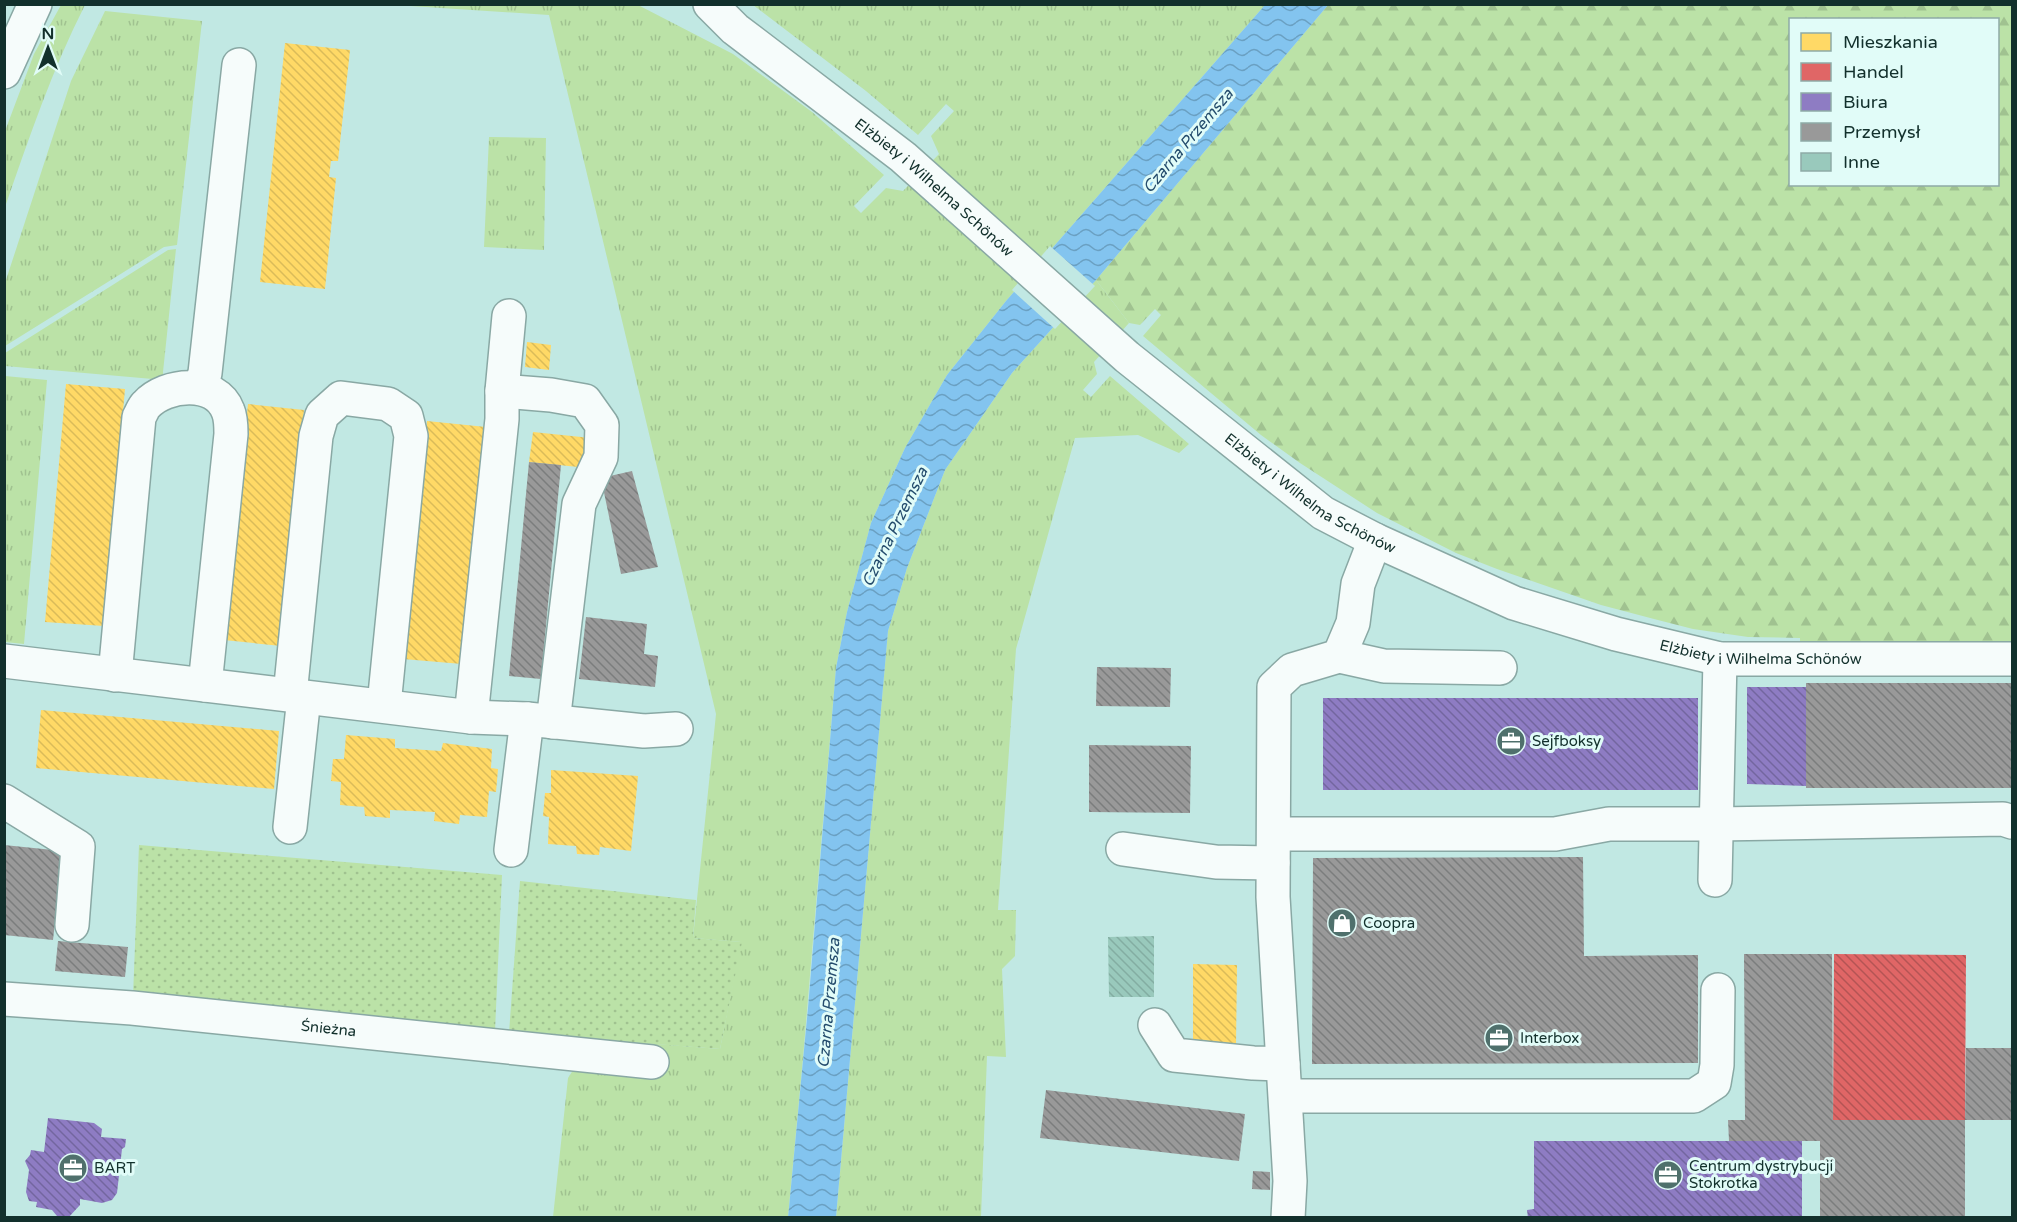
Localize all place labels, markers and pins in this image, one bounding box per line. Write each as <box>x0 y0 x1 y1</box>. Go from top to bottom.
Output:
office icon: Sejfboksy <box>1495 725 1527 757</box>
place label: Sejfboksy <box>1532 732 1601 750</box>
shop icon: Coopra <box>1326 907 1358 939</box>
place label: Coopra <box>1363 914 1415 932</box>
office icon: Interbox <box>1483 1022 1515 1054</box>
place label: Interbox <box>1520 1029 1579 1047</box>
office icon: BART <box>57 1152 89 1184</box>
place label: Centrum dystrybucji Stokrotka <box>1689 1157 1833 1192</box>
place label: BART <box>94 1159 135 1177</box>
office icon: Centrum dystrybucji Stokrotka <box>1652 1159 1684 1191</box>

